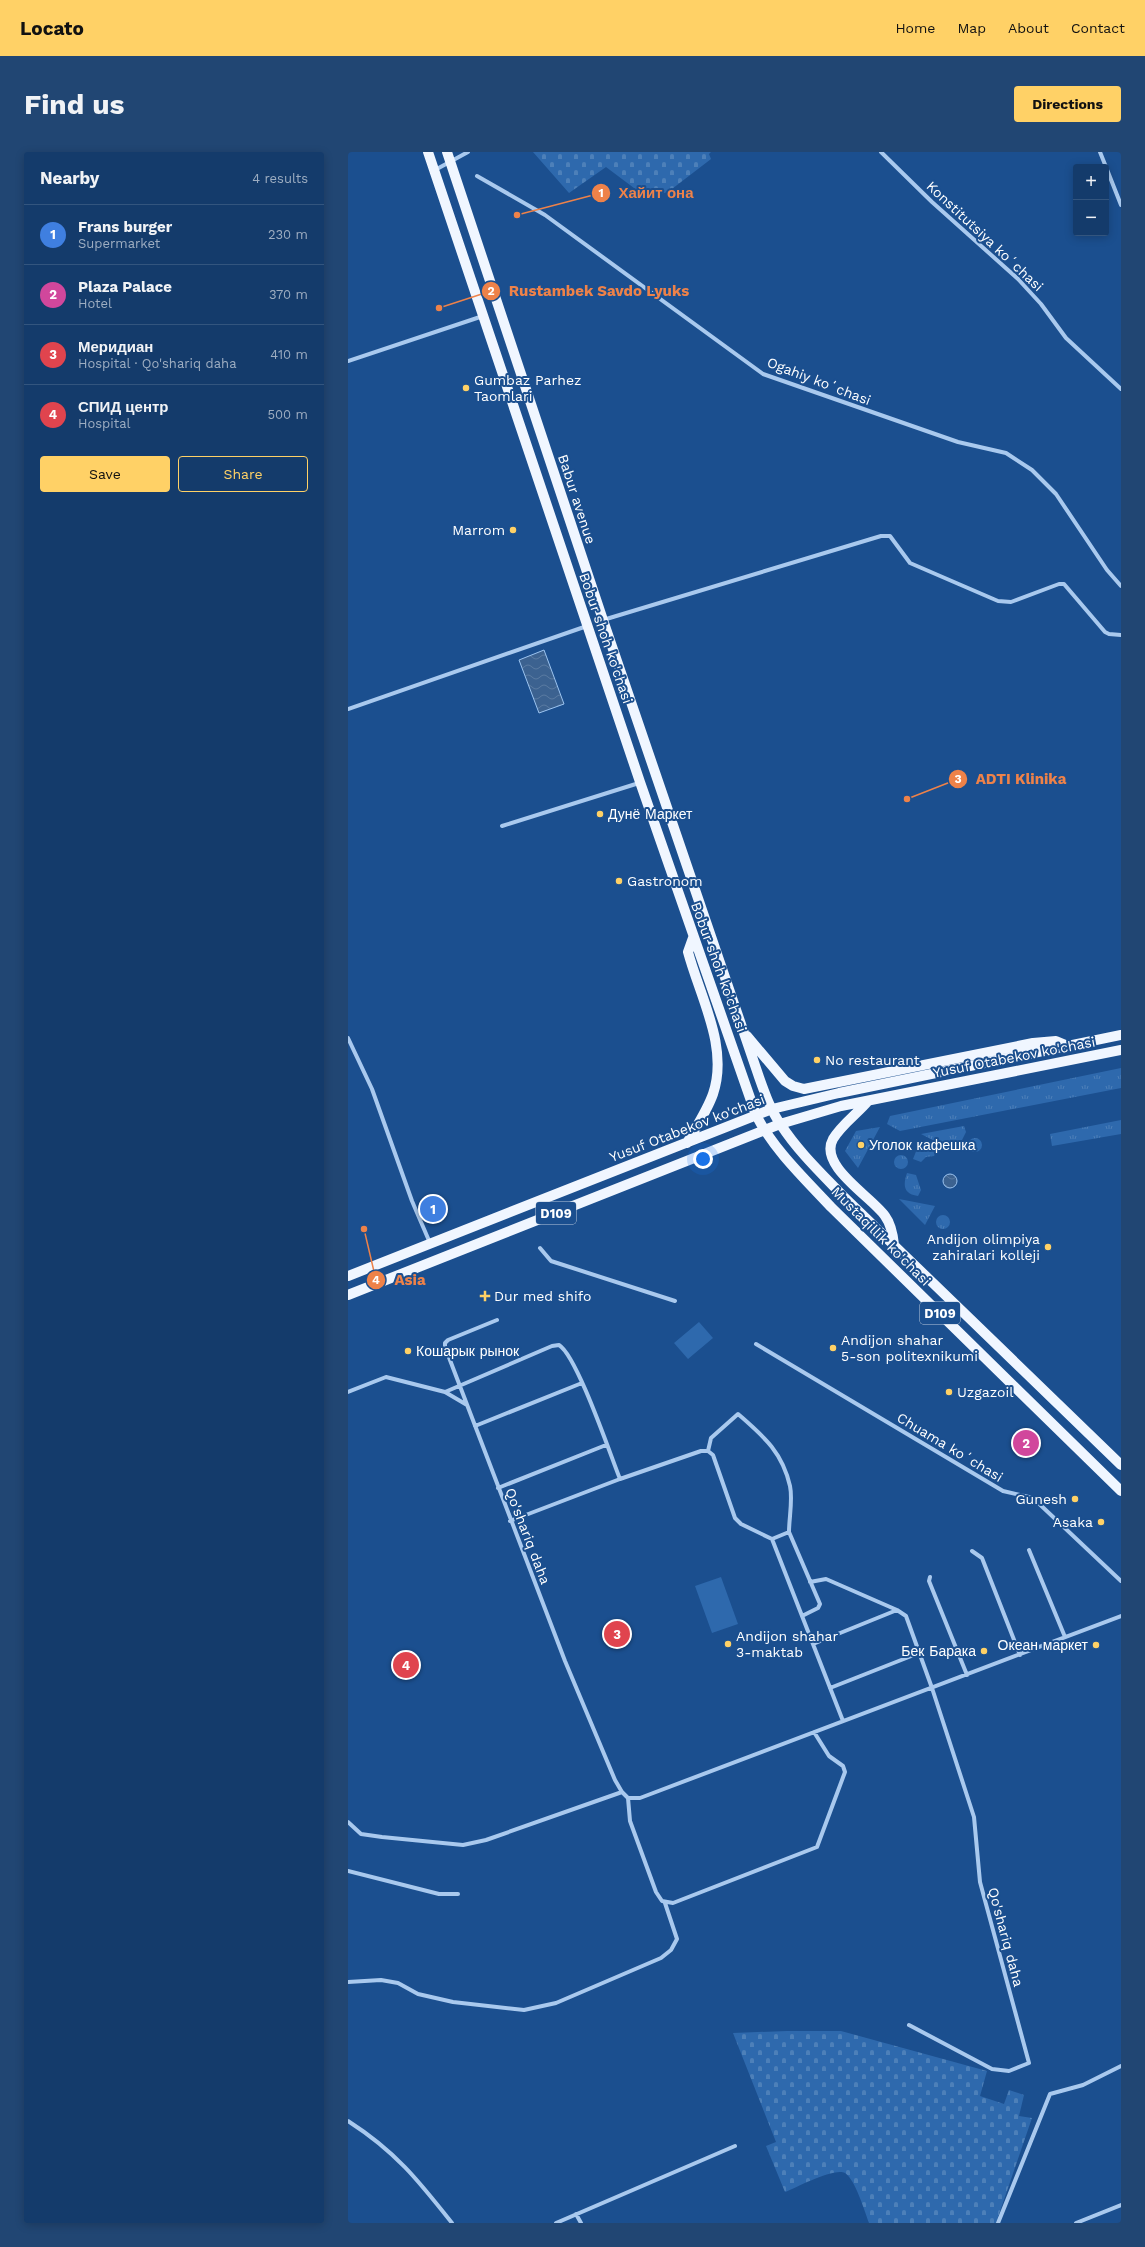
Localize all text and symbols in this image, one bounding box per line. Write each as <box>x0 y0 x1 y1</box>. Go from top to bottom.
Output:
text: Locato <box>20 17 84 40</box>
text: Home <box>895 20 935 36</box>
text: Map <box>957 20 986 36</box>
text: About <box>1008 20 1049 36</box>
text: Contact <box>1071 20 1125 36</box>
button: Directions <box>1014 86 1121 122</box>
text: Find us <box>24 88 124 121</box>
map controls <box>1073 164 1109 236</box>
button: + <box>1073 164 1109 200</box>
text: Nearby <box>40 168 99 188</box>
text: 4 results <box>252 171 308 186</box>
street label: Konstitutsiya koʻchasi <box>923 178 1047 294</box>
callout: Хайит она <box>591 180 702 207</box>
text: Хайит она <box>619 184 694 202</box>
text: 1 <box>598 186 604 200</box>
button: − <box>1073 200 1109 236</box>
text: Frans burger <box>78 218 172 236</box>
text: 1 <box>50 227 56 242</box>
text: 230 m <box>268 227 308 242</box>
text: Supermarket <box>78 236 160 251</box>
callout: Rustambek Savdo Lyuks <box>481 277 697 304</box>
text: Plaza Palace <box>78 278 172 296</box>
text: Rustambek Savdo Lyuks <box>509 282 689 300</box>
text: 2 <box>487 284 495 298</box>
text: 2 <box>49 287 57 302</box>
text: 370 m <box>269 287 308 302</box>
text: Hotel <box>78 296 112 311</box>
text: Меридиан <box>78 338 153 356</box>
text: 3 <box>49 347 57 362</box>
text: 410 m <box>270 347 308 362</box>
street label: Ogahiy koʻchasi <box>765 354 873 408</box>
text: Hospital · Qo'shariq daha <box>78 356 237 371</box>
place label: Gumbaz Parhez Taomlari <box>474 372 581 404</box>
marker: Gumbaz Parhez Taomlari <box>461 383 471 393</box>
text: СПИД центр <box>78 398 169 416</box>
text: 4 <box>49 407 57 422</box>
text: 500 m <box>267 407 308 422</box>
text: Hospital <box>78 416 130 431</box>
street label: Babur avenue <box>555 452 599 546</box>
button: Save <box>40 456 170 492</box>
button: Share <box>178 456 308 492</box>
place label: Marrom <box>452 522 505 538</box>
marker: Marrom <box>508 525 518 535</box>
street label: Bobur shoh ko'chasi <box>576 570 636 706</box>
callout: ADTI Klinika <box>948 766 1074 793</box>
text: ADTI Klinika <box>976 770 1067 788</box>
text: 3 <box>954 772 962 786</box>
place label: Дунё Маркет <box>608 806 693 822</box>
marker: Дунё Маркет <box>595 809 605 819</box>
place label: Gastronom <box>627 873 703 889</box>
marker: Gastronom <box>614 876 624 886</box>
street label: Bobur shoh ko'chasi <box>688 900 750 1034</box>
street label: Yusuf Otabekov ko'chasi <box>932 1033 1096 1081</box>
place label: No restaurant <box>825 1052 920 1068</box>
marker: No restaurant <box>812 1055 822 1065</box>
street label: Yusuf Otabekov ko'chasi <box>607 1091 767 1165</box>
place label: Уголок кафешка <box>869 1137 976 1153</box>
marker: Уголок кафешка <box>856 1140 866 1150</box>
your location <box>693 1149 713 1169</box>
street label: Mustaqillik ko'chasi <box>828 1183 934 1289</box>
pin: 1 <box>420 1194 446 1224</box>
road number: D109 <box>536 1202 576 1224</box>
place label: Andijon olimpiya zahiralari kolleji <box>927 1231 1040 1263</box>
marker: Andijon olimpiya zahiralari kolleji <box>1043 1242 1053 1252</box>
callout: Asia <box>366 1267 433 1294</box>
text: Asia <box>394 1271 426 1289</box>
text: 4 <box>372 1273 380 1287</box>
place label: Dur med shifo <box>494 1288 591 1304</box>
marker: Dur med shifo <box>479 1290 491 1302</box>
road number: D109 <box>920 1302 960 1324</box>
place label: Andijon shahar 5-son politexnikumi <box>841 1332 978 1364</box>
place label: Кошарык рынок <box>416 1343 520 1359</box>
marker: Andijon shahar 5-son politexnikumi <box>828 1343 838 1353</box>
marker: Кошарык рынок <box>403 1346 413 1356</box>
place label: Uzgazoil <box>957 1384 1014 1400</box>
marker: Uzgazoil <box>944 1387 954 1397</box>
street label: Chuama koʻchasi <box>894 1409 1006 1485</box>
pin: 2 <box>1013 1428 1039 1458</box>
street label: Qo'shariq daha <box>502 1486 554 1587</box>
place label: Gunesh <box>1015 1491 1067 1507</box>
marker: Gunesh <box>1070 1494 1080 1504</box>
place label: Asaka <box>1053 1514 1093 1530</box>
marker: Asaka <box>1096 1517 1106 1527</box>
pin: 3 <box>604 1619 630 1649</box>
place label: Andijon shahar 3-maktab <box>736 1628 839 1660</box>
place label: Океан маркет <box>998 1637 1089 1653</box>
marker: Andijon shahar 3-maktab <box>723 1639 733 1649</box>
marker: Океан маркет <box>1091 1640 1101 1650</box>
place label: Бек Барака <box>901 1643 976 1659</box>
marker: Бек Барака <box>979 1646 989 1656</box>
pin: 4 <box>393 1650 419 1680</box>
street label: Qo'shariq daha <box>985 1886 1027 1988</box>

